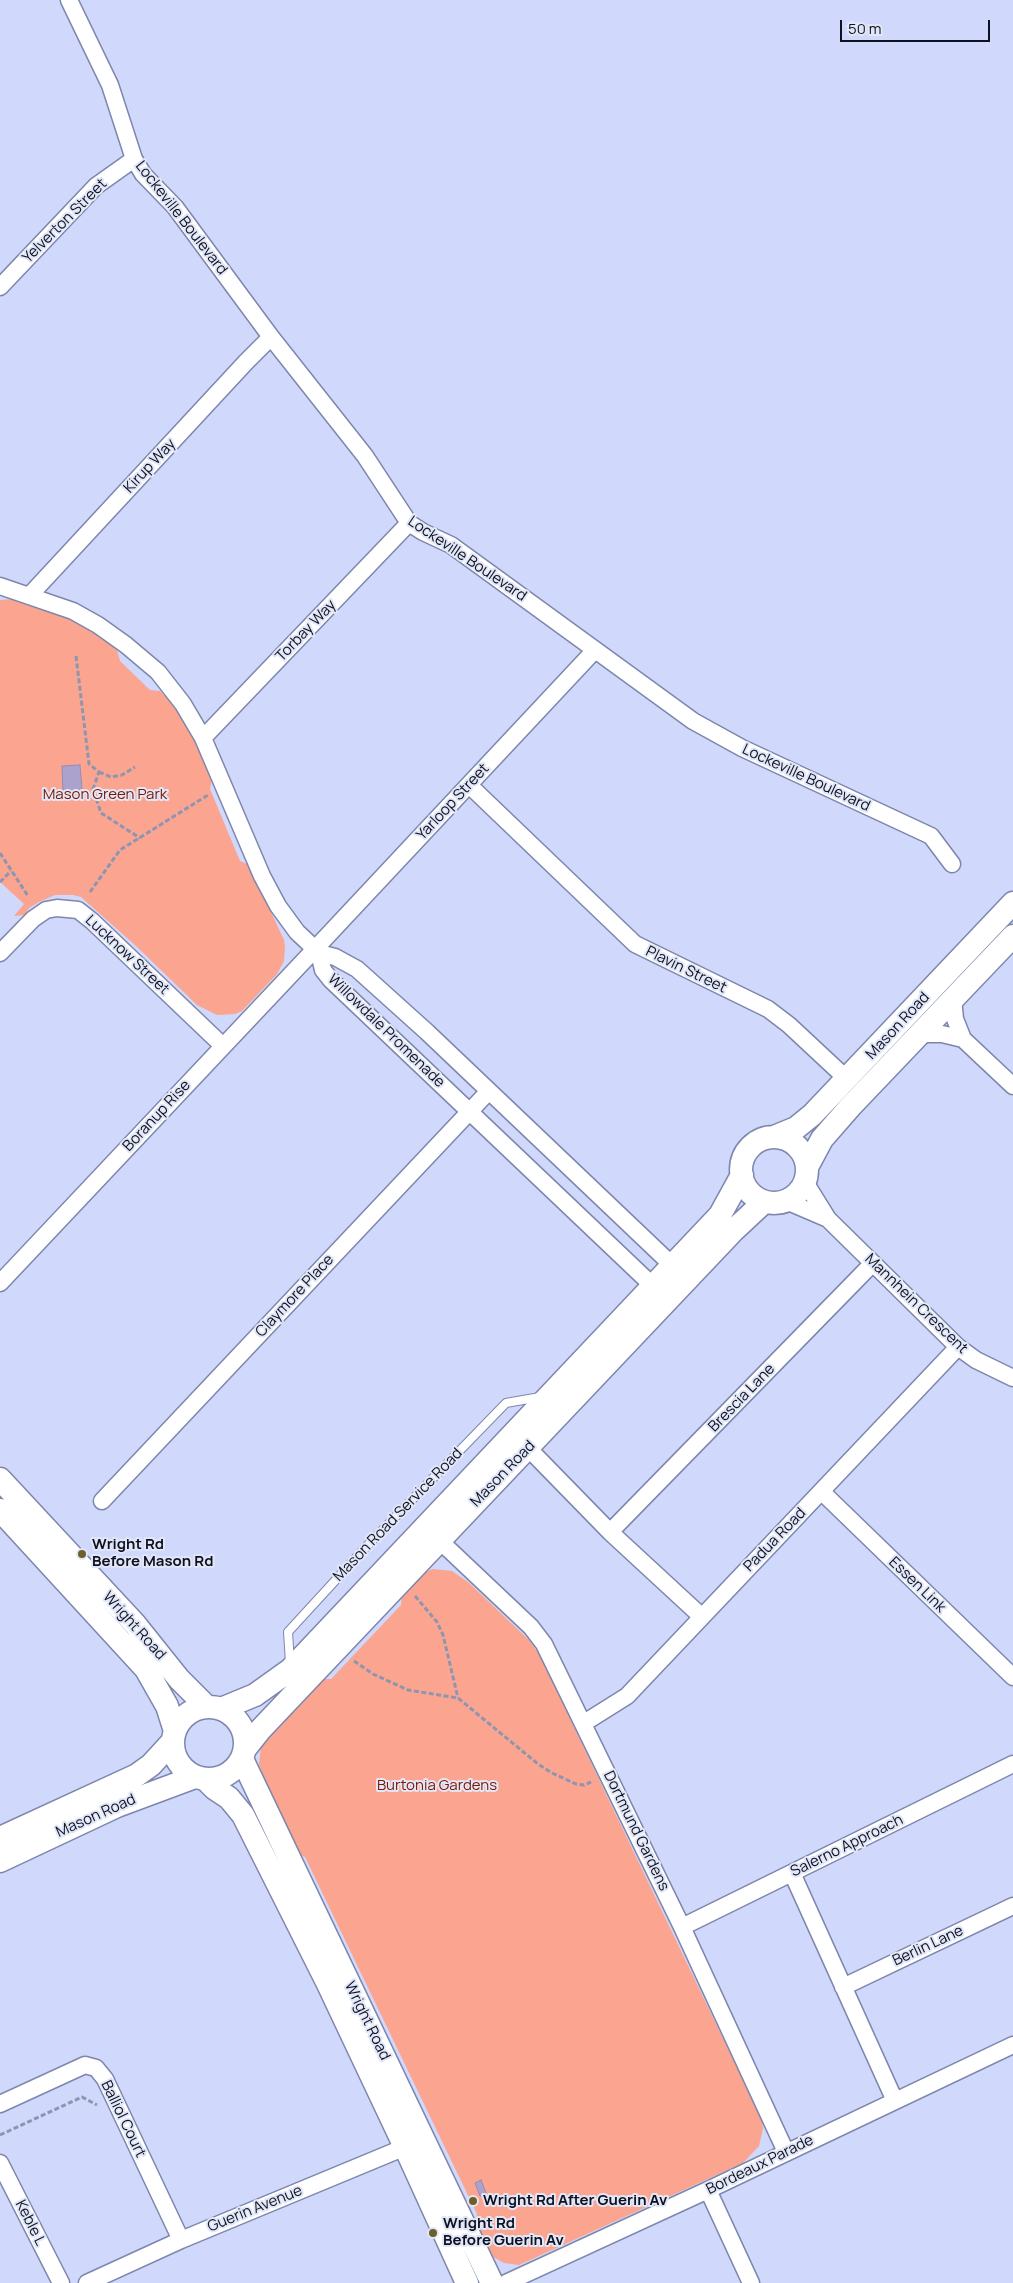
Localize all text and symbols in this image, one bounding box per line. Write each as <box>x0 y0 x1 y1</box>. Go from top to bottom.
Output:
scale bar <box>843 10 993 42</box>
text: 50 m <box>848 18 882 39</box>
street label: Lockeville Boulevard <box>131 158 231 278</box>
street label: Yelverton Street <box>19 175 111 267</box>
street label: Kirup Way <box>120 435 180 497</box>
street label: Lockeville Boulevard <box>404 513 530 605</box>
street label: Torbay Way <box>272 596 340 666</box>
street label: Lockeville Boulevard <box>739 740 873 816</box>
street label: Yarloop Street <box>413 760 493 844</box>
park label: Mason Green Park <box>43 786 167 804</box>
street label: Lucknow Street <box>81 911 173 999</box>
street label: Plavin Street <box>643 943 729 997</box>
street label: Willowdale Promenade <box>324 970 448 1092</box>
street label: Mason Road <box>862 989 934 1063</box>
street label: Boranup Rise <box>119 1077 195 1155</box>
street label: Mannhein Crescent <box>861 1250 971 1358</box>
street label: Claymore Place <box>252 1251 338 1341</box>
street label: Brescia Lane <box>705 1360 779 1436</box>
street label: Mason Road <box>467 1437 539 1511</box>
street label: Mason Road Service Road <box>330 1445 466 1585</box>
street label: Padua Road <box>740 1504 810 1576</box>
place label: Wright Rd Before Mason Rd <box>92 1536 213 1571</box>
marker: Wright Rd Before Mason Rd <box>76 1548 88 1560</box>
street label: Essen Link <box>885 1553 949 1617</box>
street label: Wright Road <box>99 1588 169 1664</box>
street label: Dortmund Gardens <box>599 1768 673 1894</box>
park label: Burtonia Gardens <box>377 1777 497 1795</box>
street label: Mason Road <box>53 1790 139 1842</box>
street label: Salerno Approach <box>788 1811 906 1881</box>
street label: Berlin Lane <box>890 1922 966 1970</box>
street label: Wright Road <box>340 1979 394 2063</box>
street label: Balliol Court <box>97 2078 149 2160</box>
street label: Bordeaux Parade <box>703 2131 817 2199</box>
street label: Guerin Avenue <box>205 2182 305 2236</box>
place label: Wright Rd After Guerin Av <box>483 2192 667 2210</box>
marker: Wright Rd After Guerin Av <box>467 2195 479 2207</box>
street label: Keble L <box>11 2197 49 2249</box>
place label: Wright Rd Before Guerin Av <box>443 2215 564 2250</box>
marker: Wright Rd Before Guerin Av <box>427 2227 439 2239</box>

